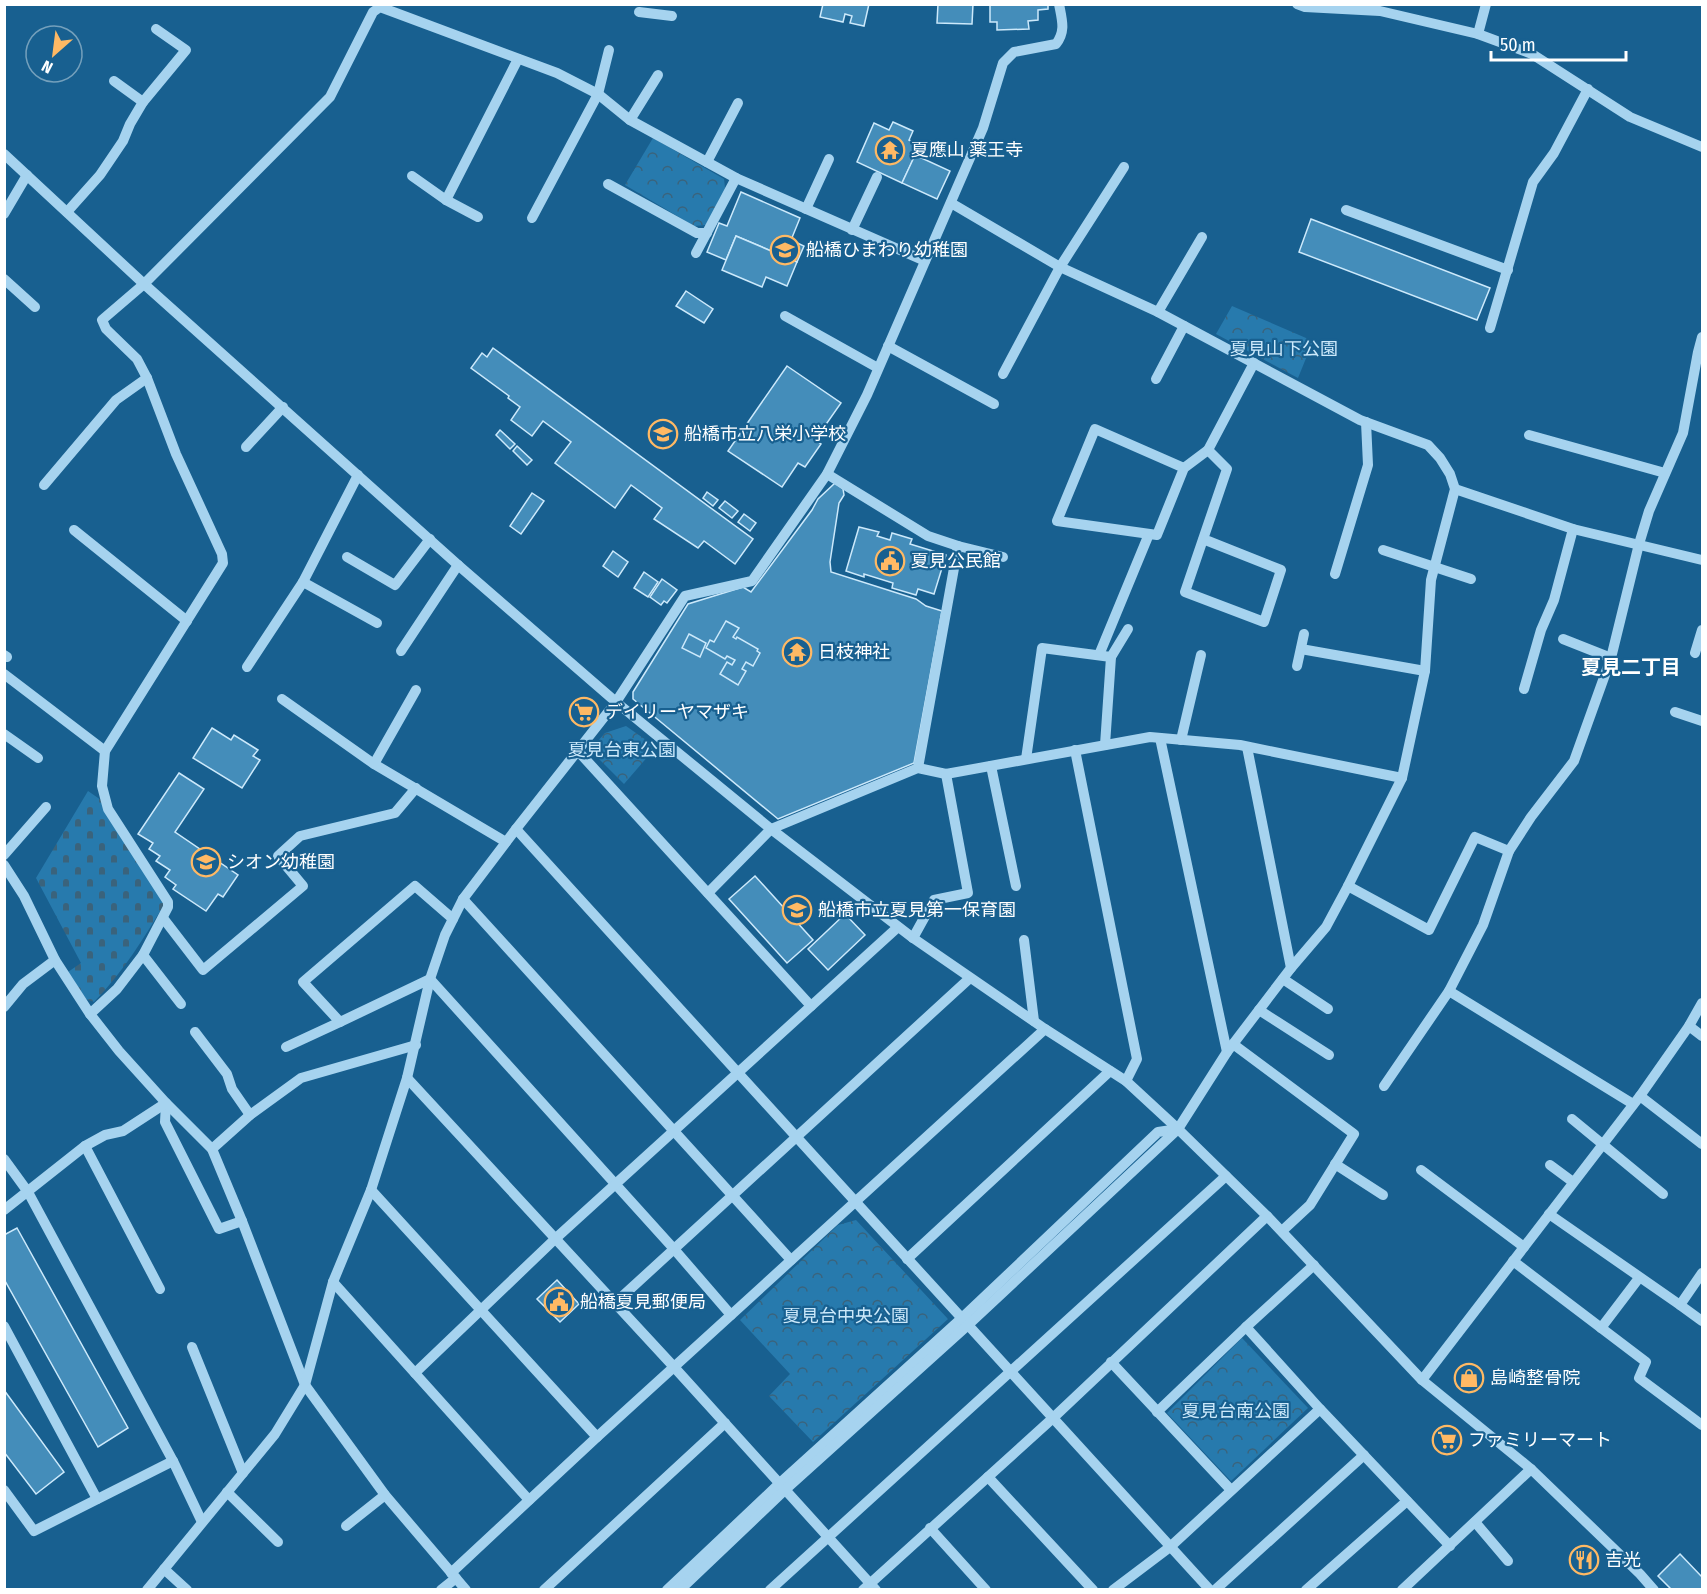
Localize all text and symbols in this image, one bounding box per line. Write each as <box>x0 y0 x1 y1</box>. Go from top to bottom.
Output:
north arrow <box>24 24 84 84</box>
scale bar <box>1491 24 1626 62</box>
text: 50 m <box>1500 34 1536 56</box>
text: N <box>38 56 56 77</box>
temple icon: 夏應山 薬王寺 <box>874 134 906 166</box>
place label: 夏應山 薬王寺 <box>911 139 1023 161</box>
school or university icon: 船橋ひまわり幼稚園 <box>769 234 801 266</box>
place label: 船橋ひまわり幼稚園 <box>806 239 968 261</box>
park label: 夏見山下公園 <box>1230 338 1338 360</box>
school or university icon: 船橋市立八栄小学校 <box>647 418 679 450</box>
place label: 船橋市立八栄小学校 <box>684 423 846 445</box>
public building icon: 夏見公民館 <box>874 545 906 577</box>
place label: 夏見公民館 <box>911 550 1001 572</box>
temple icon: 日枝神社 <box>781 636 813 668</box>
place label: 日枝神社 <box>818 641 890 663</box>
district label: 夏見二丁目 <box>1581 655 1681 679</box>
supermarket icon: デイリーヤマザキ <box>568 696 600 728</box>
place label: デイリーヤマザキ <box>605 701 749 723</box>
park label: 夏見台東公園 <box>568 739 676 761</box>
school or university icon: シオン幼稚園 <box>190 846 222 878</box>
place label: シオン幼稚園 <box>227 851 335 873</box>
school or university icon: 船橋市立夏見第一保育園 <box>781 894 813 926</box>
place label: 船橋市立夏見第一保育園 <box>818 899 1016 921</box>
public building icon: 船橋夏見郵便局 <box>543 1286 575 1318</box>
place label: 船橋夏見郵便局 <box>580 1291 706 1313</box>
park label: 夏見台中央公園 <box>783 1305 909 1327</box>
shop icon: 島崎整骨院 <box>1453 1362 1485 1394</box>
place label: 島崎整骨院 <box>1490 1367 1580 1389</box>
park label: 夏見台南公園 <box>1182 1400 1290 1422</box>
supermarket icon: ファミリーマート <box>1431 1424 1463 1456</box>
place label: ファミリーマート <box>1468 1429 1612 1451</box>
restaurant icon: 吉光 <box>1568 1544 1600 1576</box>
place label: 吉光 <box>1605 1549 1641 1571</box>

